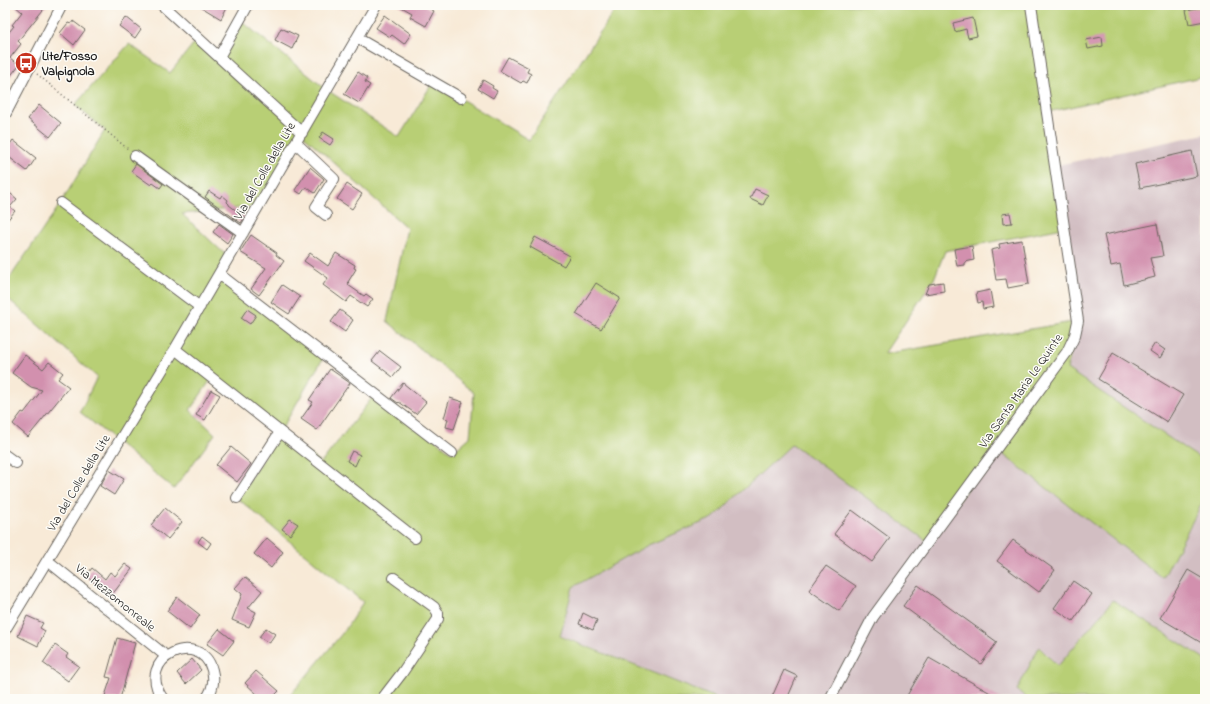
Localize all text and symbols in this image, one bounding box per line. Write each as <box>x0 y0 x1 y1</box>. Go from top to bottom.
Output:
place label: Lite/Fosso Valpignola <box>41 47 98 83</box>
bus stop icon: Lite/Fosso Valpignola <box>13 50 39 76</box>
street label: Via del Colle della Lite <box>229 118 301 224</box>
street label: Via Santa Maria Le Quinte <box>974 330 1068 453</box>
street label: Via del Colle della Lite <box>42 431 116 536</box>
street label: Via Mezzomonreale <box>70 559 160 637</box>

